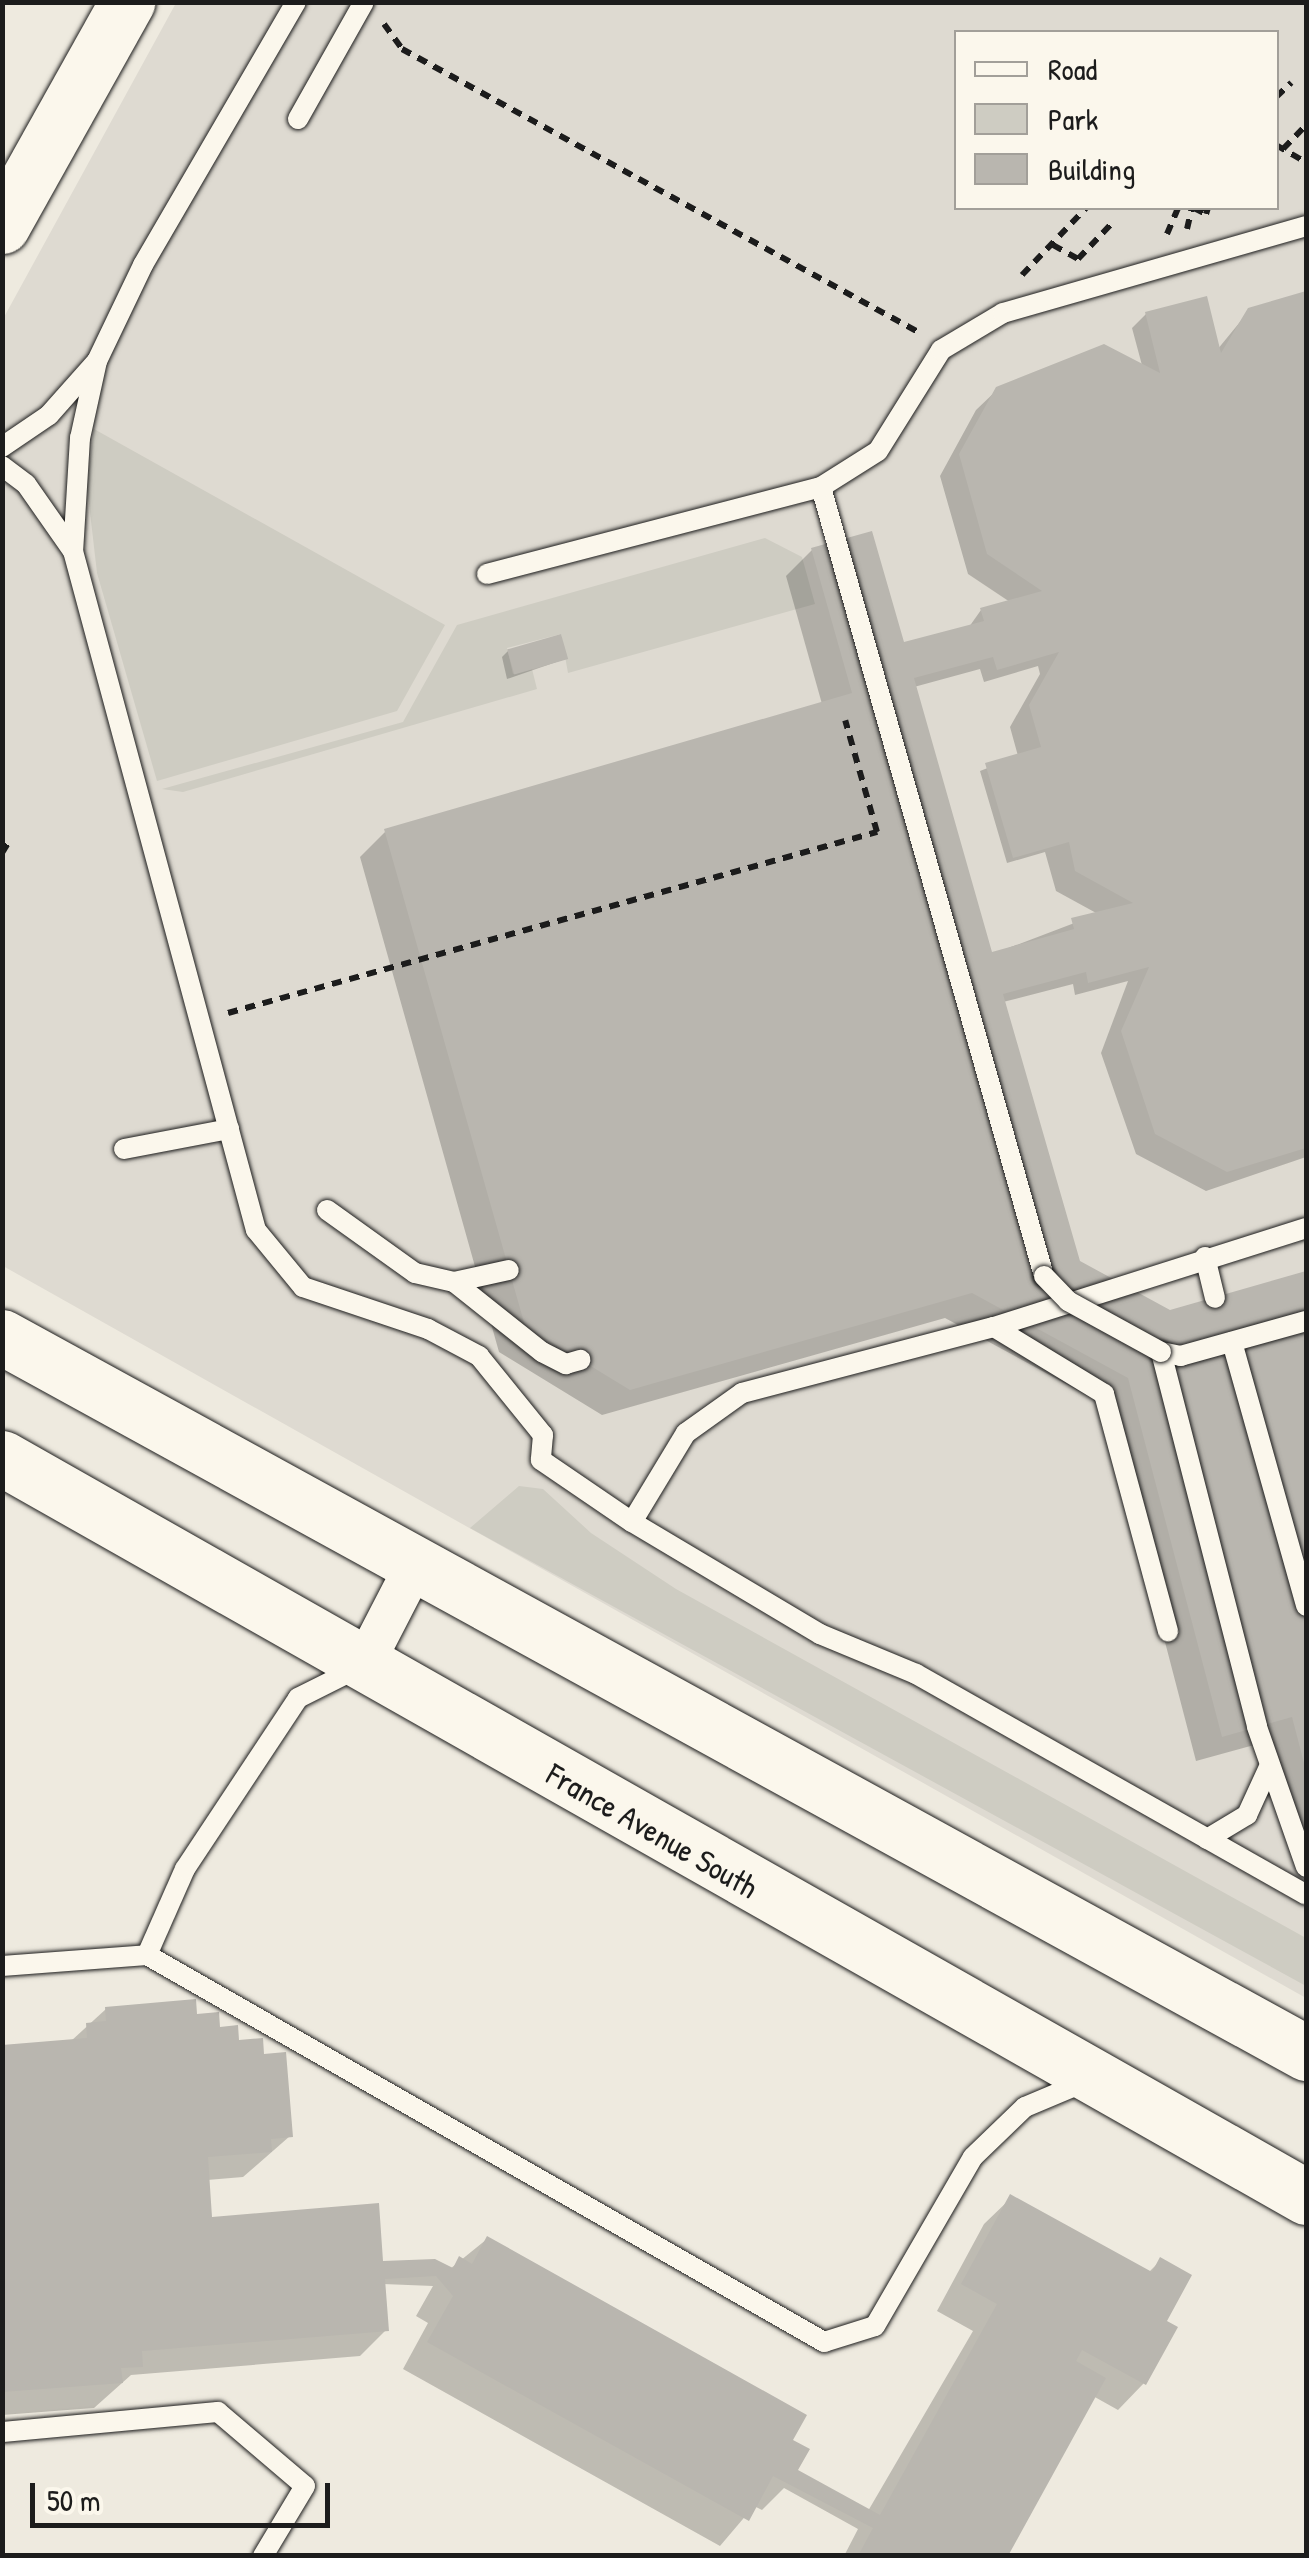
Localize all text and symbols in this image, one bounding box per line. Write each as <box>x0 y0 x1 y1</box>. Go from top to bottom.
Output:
legend <box>954 30 1279 210</box>
text: Road <box>1048 49 1097 89</box>
text: Park <box>1048 99 1098 139</box>
text: Building <box>1048 149 1135 189</box>
street label: France Avenue South <box>540 1755 764 1907</box>
scale bar <box>35 2463 335 2525</box>
text: 50 m <box>47 2480 100 2520</box>

